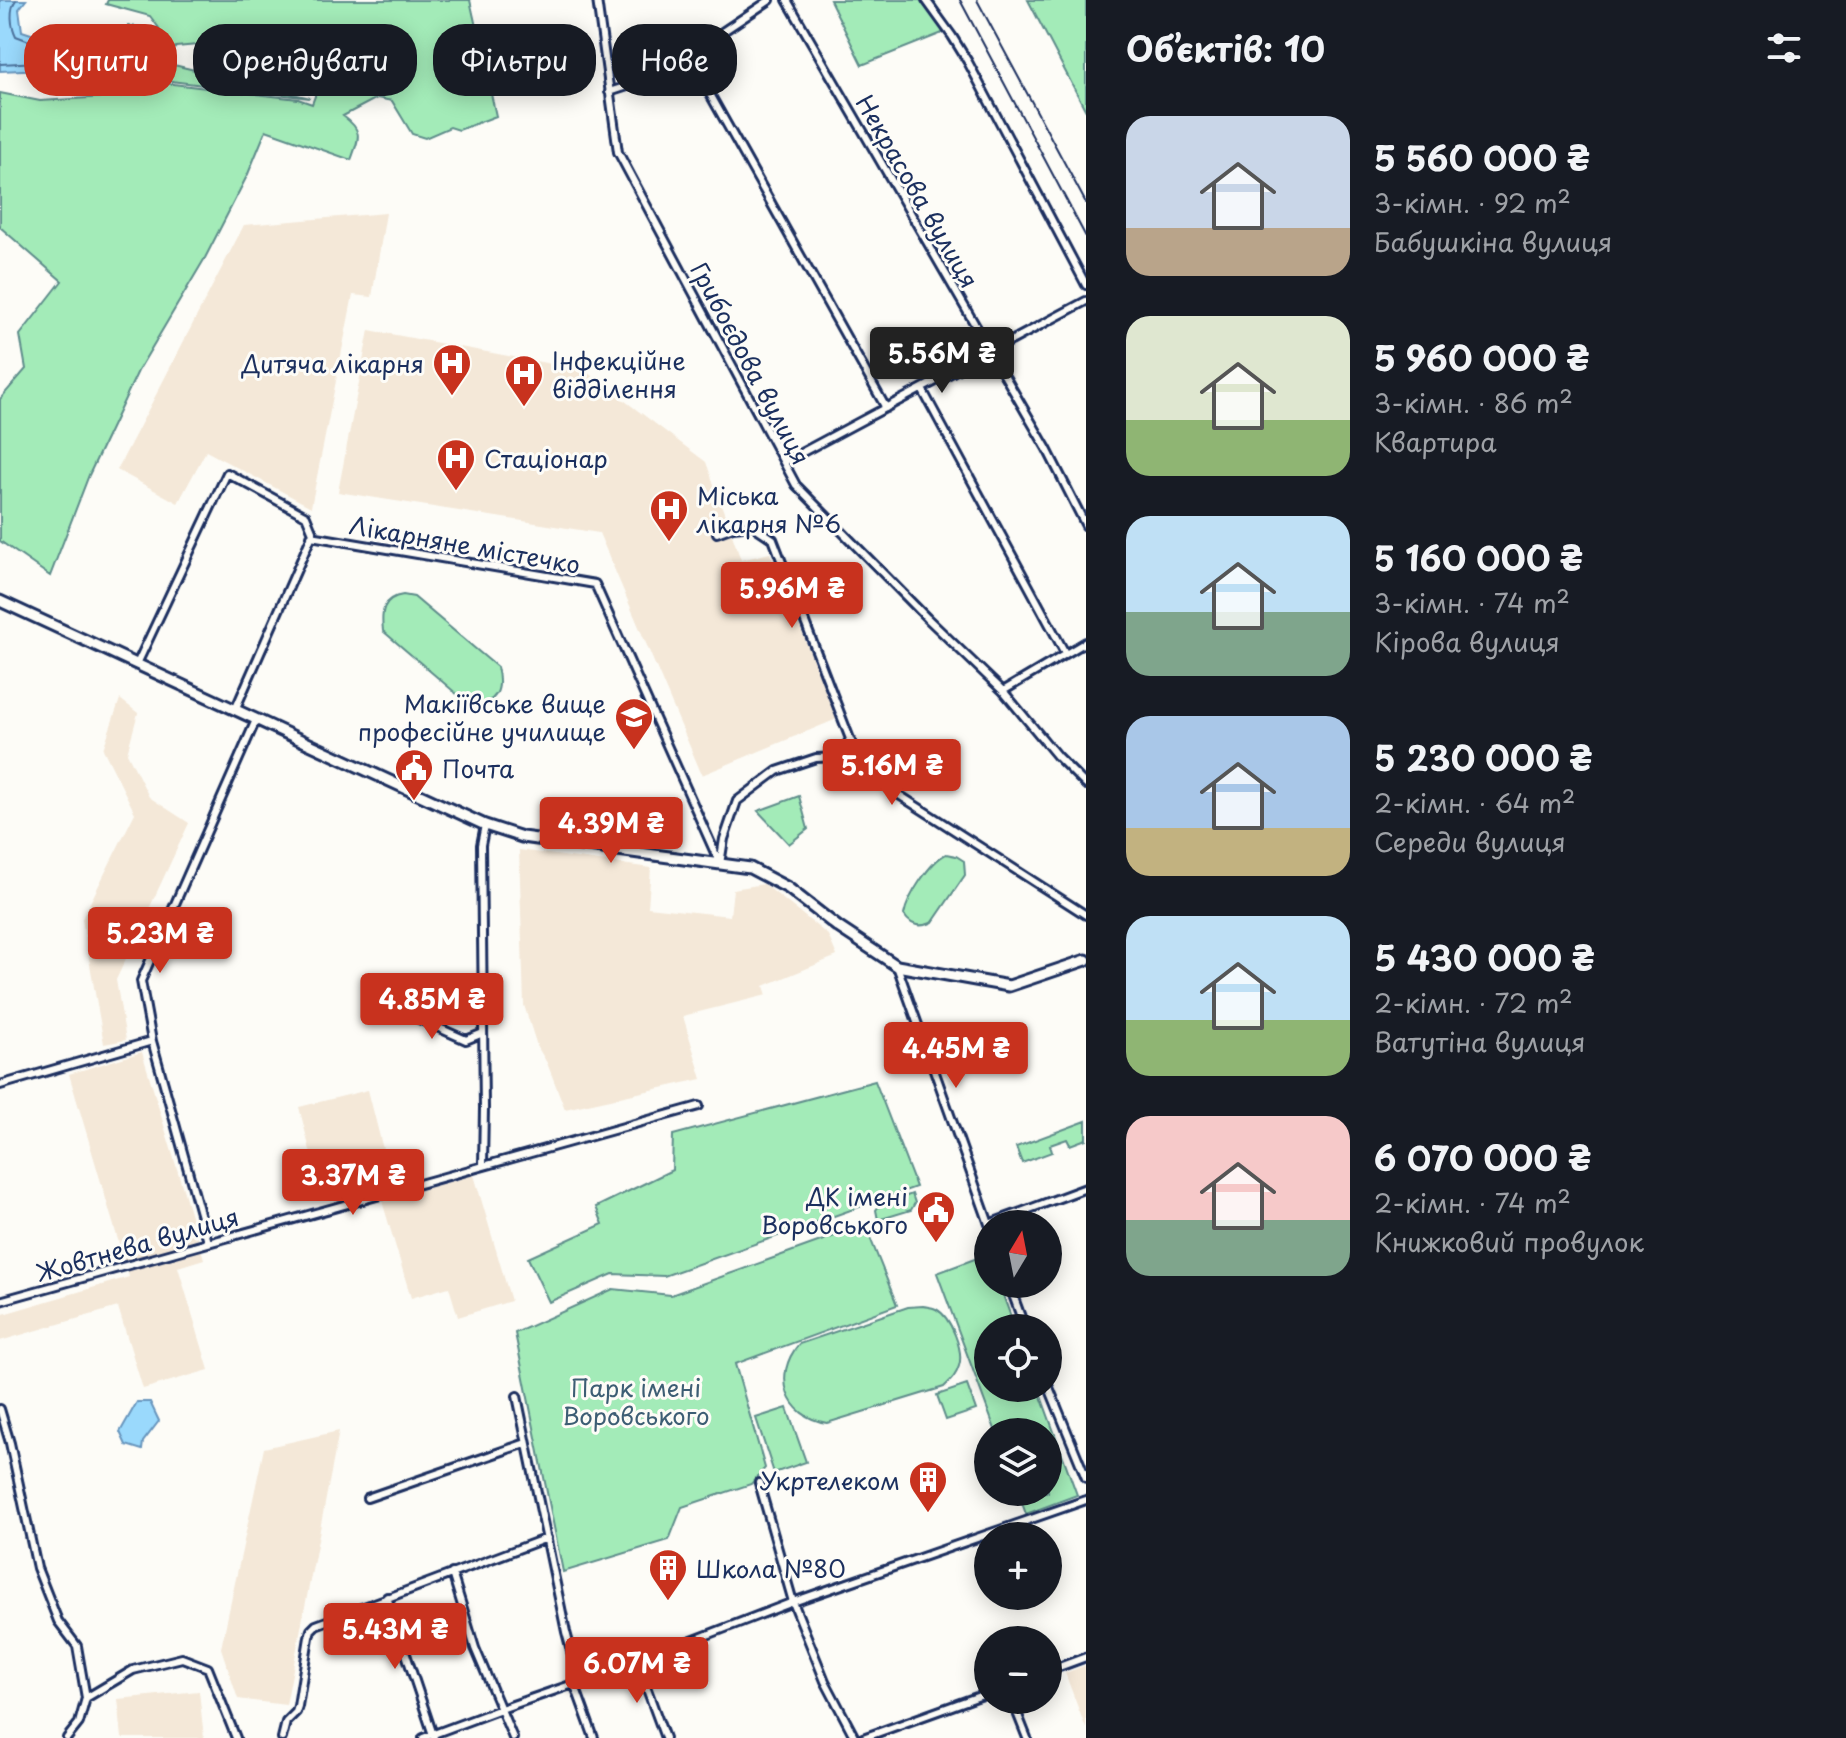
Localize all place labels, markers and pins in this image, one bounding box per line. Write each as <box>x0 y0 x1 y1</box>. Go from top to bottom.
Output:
pin: 5.56M ₴ <box>868 327 1016 395</box>
hospital icon: Дитяча лікарня <box>431 342 473 397</box>
place label: Інфекційне відділення <box>552 342 685 406</box>
place label: Дитяча лікарня <box>241 345 424 381</box>
hospital icon: Інфекційне відділення <box>503 353 545 408</box>
hospital icon: Стаціонар <box>435 437 477 492</box>
place label: Стаціонар <box>484 440 608 476</box>
place label: Міська лікарня №6 <box>696 477 841 541</box>
hospital icon: Міська лікарня №6 <box>648 488 690 543</box>
pin: 5.96M ₴ <box>718 562 866 630</box>
place label: Макіївське вище професійне училище <box>358 685 606 749</box>
school or university icon: Макіївське вище професійне училище <box>613 696 655 751</box>
pin: 5.16M ₴ <box>818 739 966 807</box>
public building icon: Почта <box>393 747 435 802</box>
place label: Почта <box>442 750 514 786</box>
pin: 4.39M ₴ <box>537 797 685 865</box>
pin: 5.23M ₴ <box>86 907 234 975</box>
pin: 4.85M ₴ <box>358 973 506 1041</box>
pin: 4.45M ₴ <box>882 1022 1030 1090</box>
pin: 3.37M ₴ <box>279 1149 427 1217</box>
place label: ДК імені Воровського <box>761 1178 908 1242</box>
public building icon: ДК імені Воровського <box>915 1189 957 1244</box>
building icon: Укртелеком <box>907 1459 949 1514</box>
place label: Укртелеком <box>760 1462 900 1498</box>
building icon: Школа №80 <box>647 1547 689 1602</box>
place label: Школа №80 <box>696 1550 846 1586</box>
pin: 5.43M ₴ <box>321 1603 469 1671</box>
pin: 6.07M ₴ <box>563 1637 711 1705</box>

